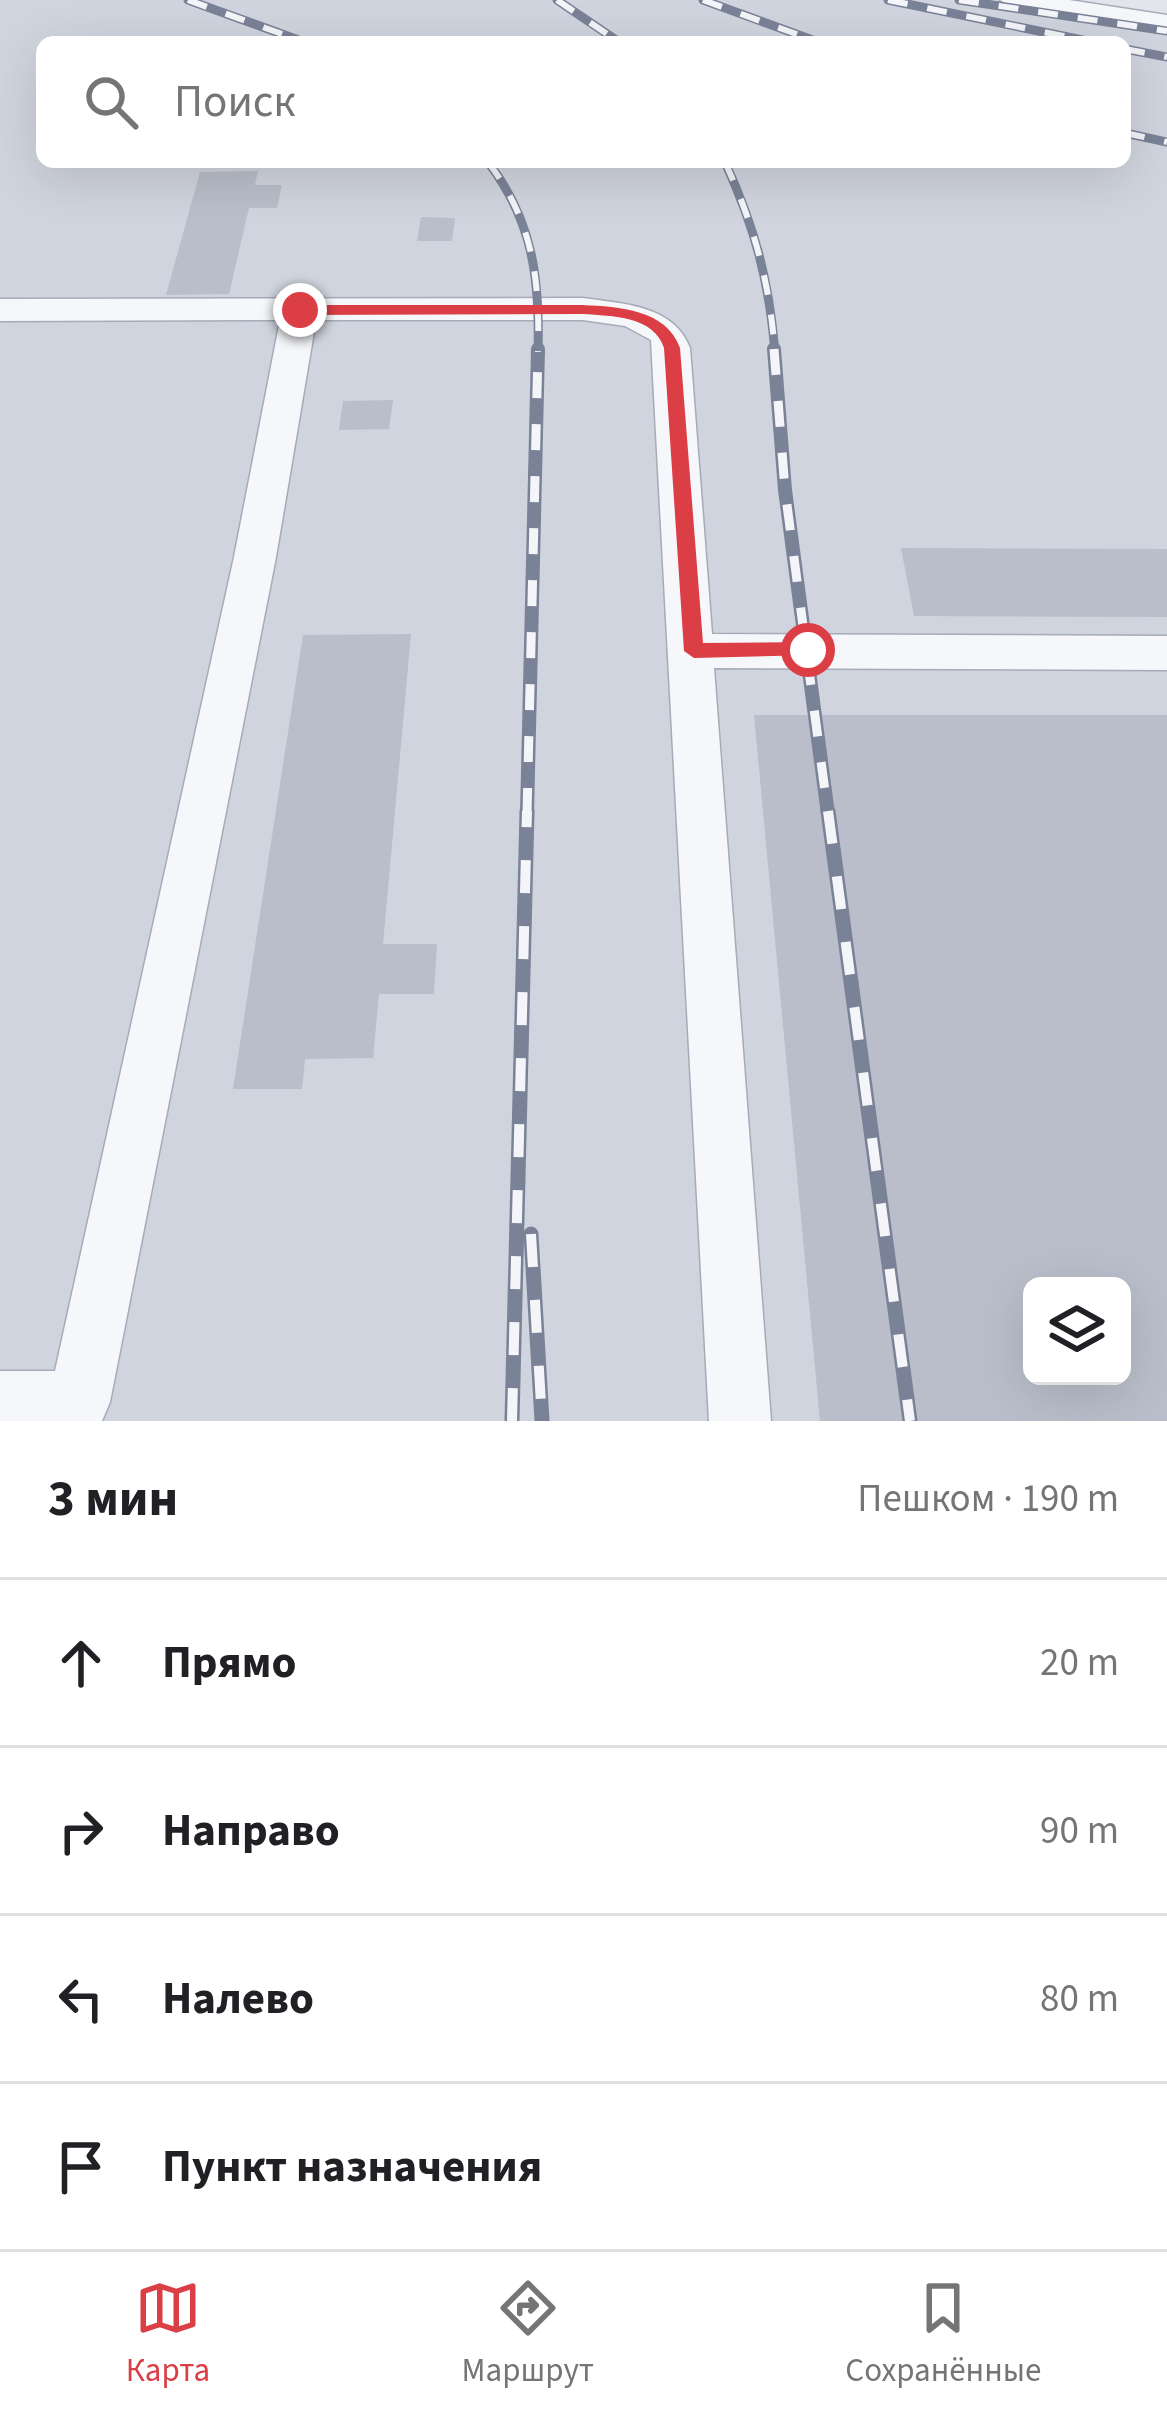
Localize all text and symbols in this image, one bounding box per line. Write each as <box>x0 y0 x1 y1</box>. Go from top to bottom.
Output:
search box <box>36 36 1131 168</box>
icon: search <box>78 69 144 135</box>
text: Поиск <box>174 70 296 134</box>
route end <box>273 283 327 337</box>
route start <box>781 623 835 677</box>
map controls <box>1023 1277 1131 1385</box>
button: layers <box>1023 1277 1131 1385</box>
text: 3 мин <box>48 1463 178 1535</box>
text: Пешком · 190 m <box>857 1471 1119 1527</box>
icon: ahead <box>48 1630 114 1696</box>
text: Прямо <box>162 1631 296 1695</box>
text: 20 m <box>1040 1635 1119 1691</box>
icon: right <box>48 1798 114 1864</box>
text: Направо <box>162 1799 340 1863</box>
text: 90 m <box>1040 1803 1119 1859</box>
icon: left <box>48 1966 114 2032</box>
text: Налево <box>162 1967 314 2031</box>
text: 80 m <box>1040 1971 1119 2027</box>
icon: arrive <box>48 2134 114 2200</box>
text: Пункт назначения <box>162 2135 542 2199</box>
tab: Карта <box>126 2275 210 2394</box>
tab: Маршрут <box>462 2275 594 2394</box>
tab: Сохранённые <box>845 2275 1041 2394</box>

